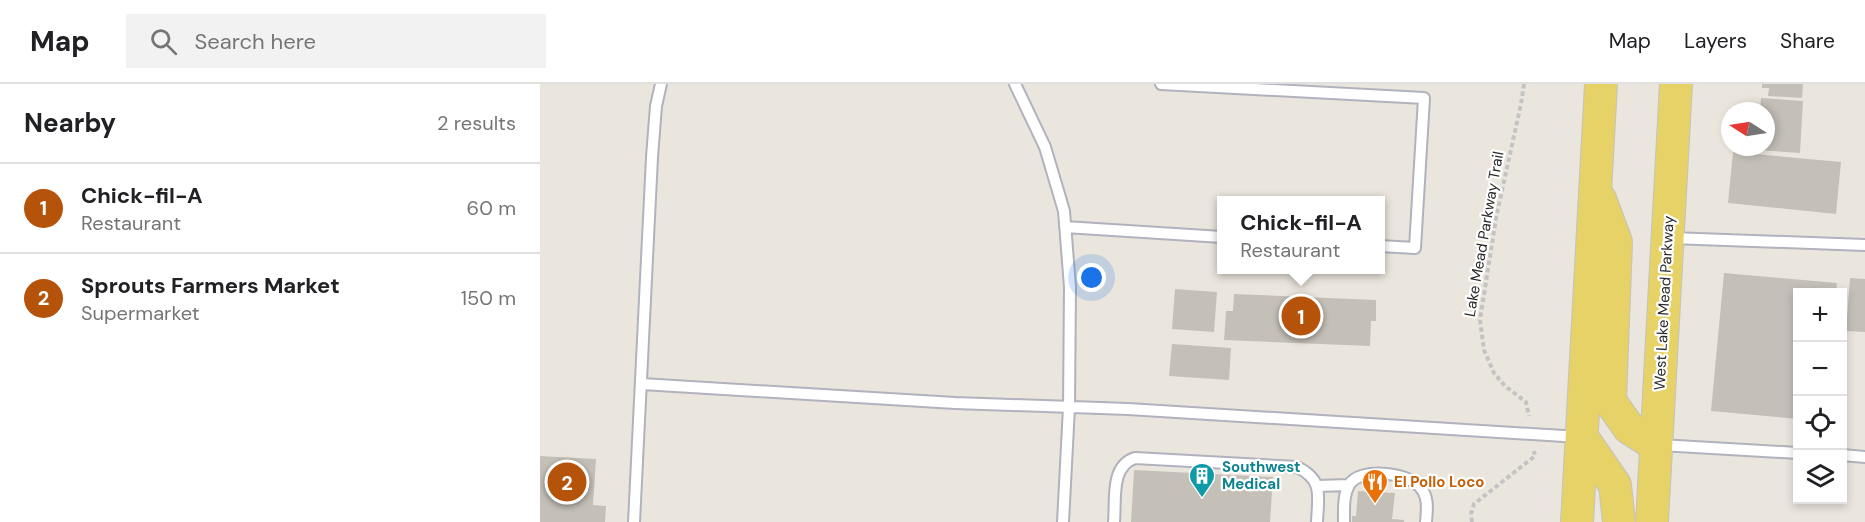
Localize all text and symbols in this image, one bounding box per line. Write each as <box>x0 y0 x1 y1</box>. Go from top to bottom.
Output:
search box <box>126 14 546 68</box>
text: Map <box>30 23 90 60</box>
icon: search <box>147 25 180 58</box>
text: Search here <box>195 27 316 56</box>
text: Map <box>1609 27 1651 55</box>
text: Layers <box>1684 27 1747 55</box>
text: Share <box>1780 27 1835 55</box>
north arrow <box>1721 102 1775 156</box>
text: Nearby <box>24 106 116 140</box>
text: 2 results <box>437 110 516 136</box>
street label: Lake Mead Parkway Trail <box>1460 150 1508 318</box>
text: Chick-fil-A <box>81 181 203 210</box>
text: 1 <box>40 195 47 221</box>
text: 60 m <box>467 195 516 221</box>
popup <box>1217 196 1385 274</box>
text: Chick-fil-A <box>1240 208 1362 237</box>
text: Restaurant <box>81 210 181 236</box>
street label: West Lake Mead Parkway <box>1649 215 1679 391</box>
text: Restaurant <box>1240 237 1340 263</box>
your location <box>1077 263 1106 292</box>
text: Sprouts Farmers Market <box>81 271 340 300</box>
text: 2 <box>38 285 49 311</box>
text: 150 m <box>461 285 516 311</box>
map controls <box>1793 288 1847 504</box>
button: + <box>1793 288 1847 342</box>
pin: 1 <box>1282 294 1320 338</box>
text: Supermarket <box>81 300 200 326</box>
button: − <box>1793 342 1847 396</box>
button: locate <box>1793 396 1847 450</box>
button: layers <box>1793 450 1847 504</box>
place label: Southwest Medical <box>1222 457 1301 494</box>
pin: 2 <box>548 460 586 504</box>
building icon: Southwest Medical <box>1187 461 1217 499</box>
restaurant icon: El Pollo Loco <box>1360 467 1390 505</box>
place label: El Pollo Loco <box>1394 472 1484 492</box>

